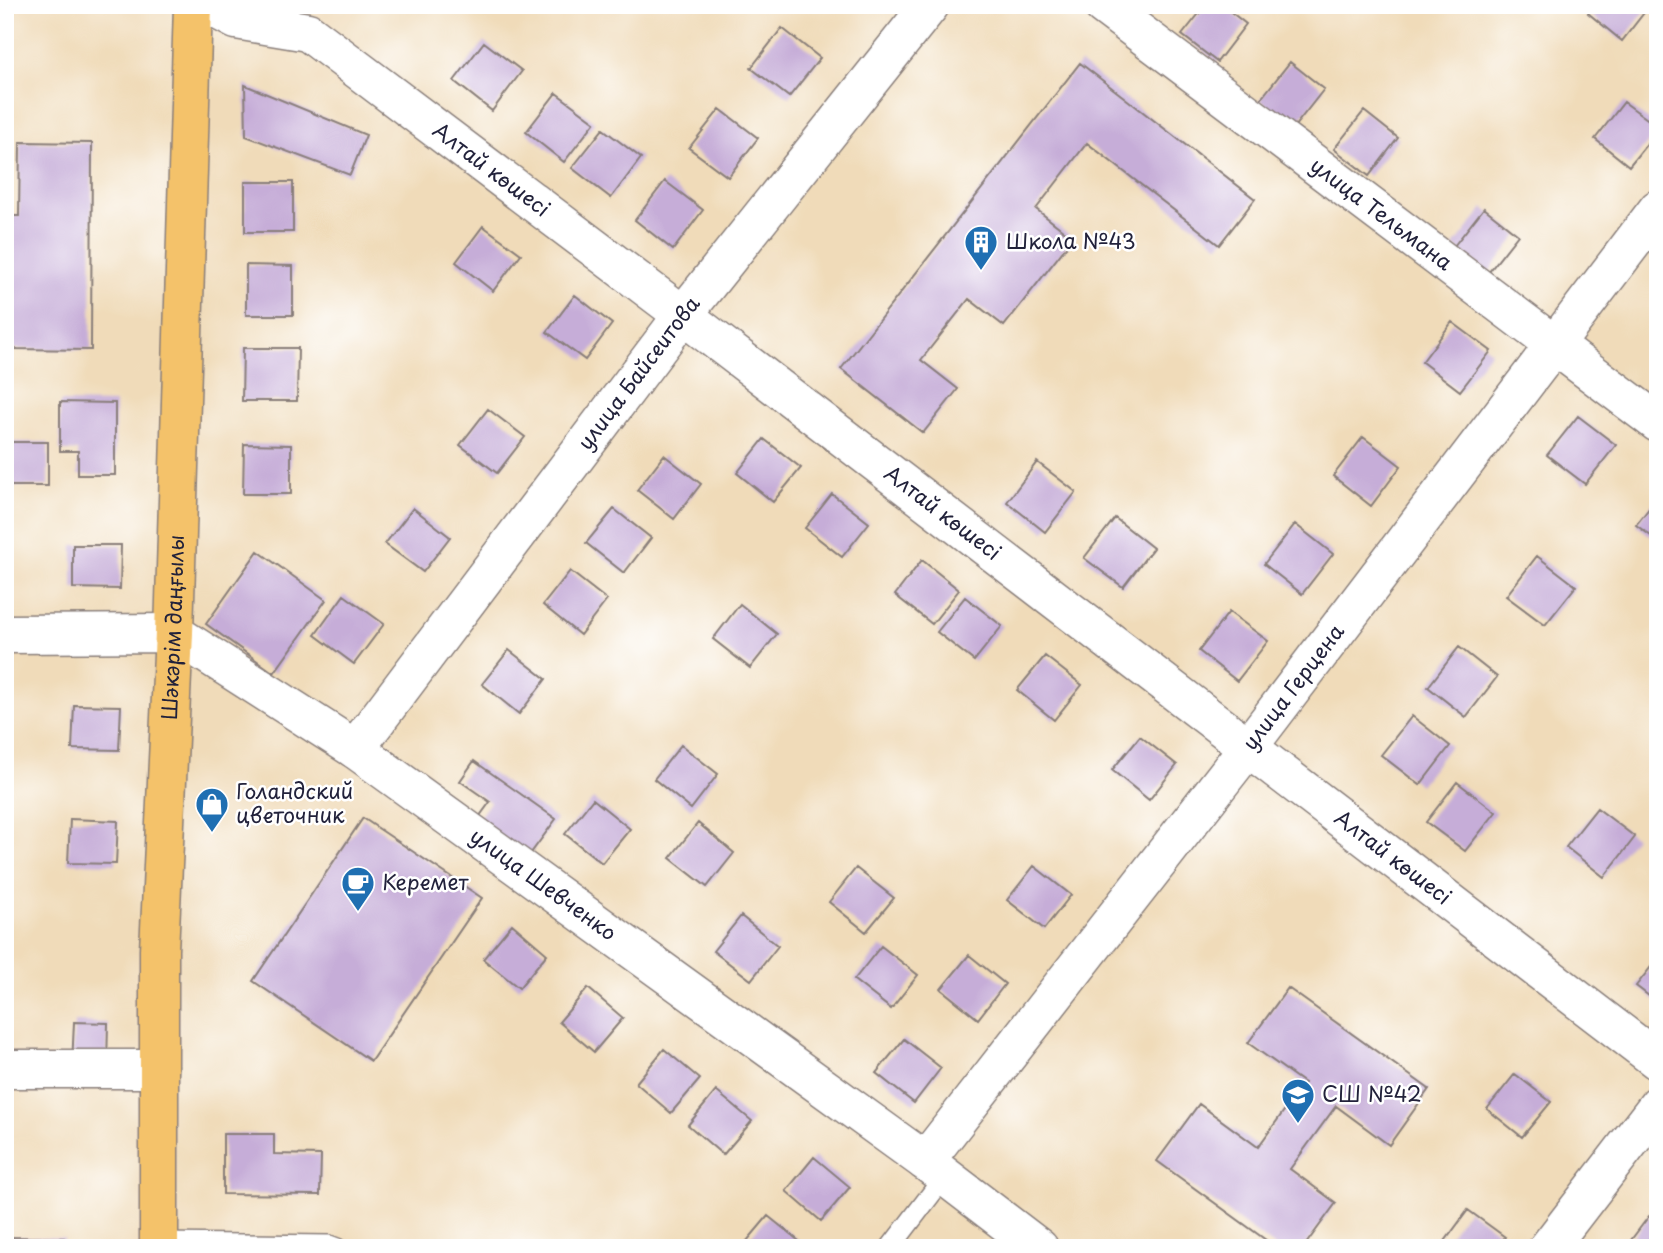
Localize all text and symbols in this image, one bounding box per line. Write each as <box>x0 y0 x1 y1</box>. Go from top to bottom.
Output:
street label: Алтай көшесі <box>427 114 558 223</box>
street label: улица Тельмана <box>1304 149 1461 277</box>
building icon: Школа №43 <box>962 223 1000 272</box>
place label: Школа №43 <box>1006 224 1136 256</box>
street label: улица Байсеитова <box>569 288 706 456</box>
street label: Алтай көшесі <box>878 457 1009 567</box>
street label: Шәкәрім даңғылы <box>152 534 191 721</box>
street label: улица Герцена <box>1233 616 1351 756</box>
place label: Голандский цветочник <box>236 774 353 830</box>
shop icon: Голандский цветочник <box>193 785 231 834</box>
street label: Алтай көшесі <box>1329 801 1459 912</box>
street label: улица Шевченко <box>464 819 624 947</box>
cafe icon: Керемет <box>339 864 377 913</box>
place label: Керемет <box>382 865 470 897</box>
school or university icon: СШ №42 <box>1279 1076 1317 1125</box>
place label: СШ №42 <box>1322 1077 1422 1109</box>

